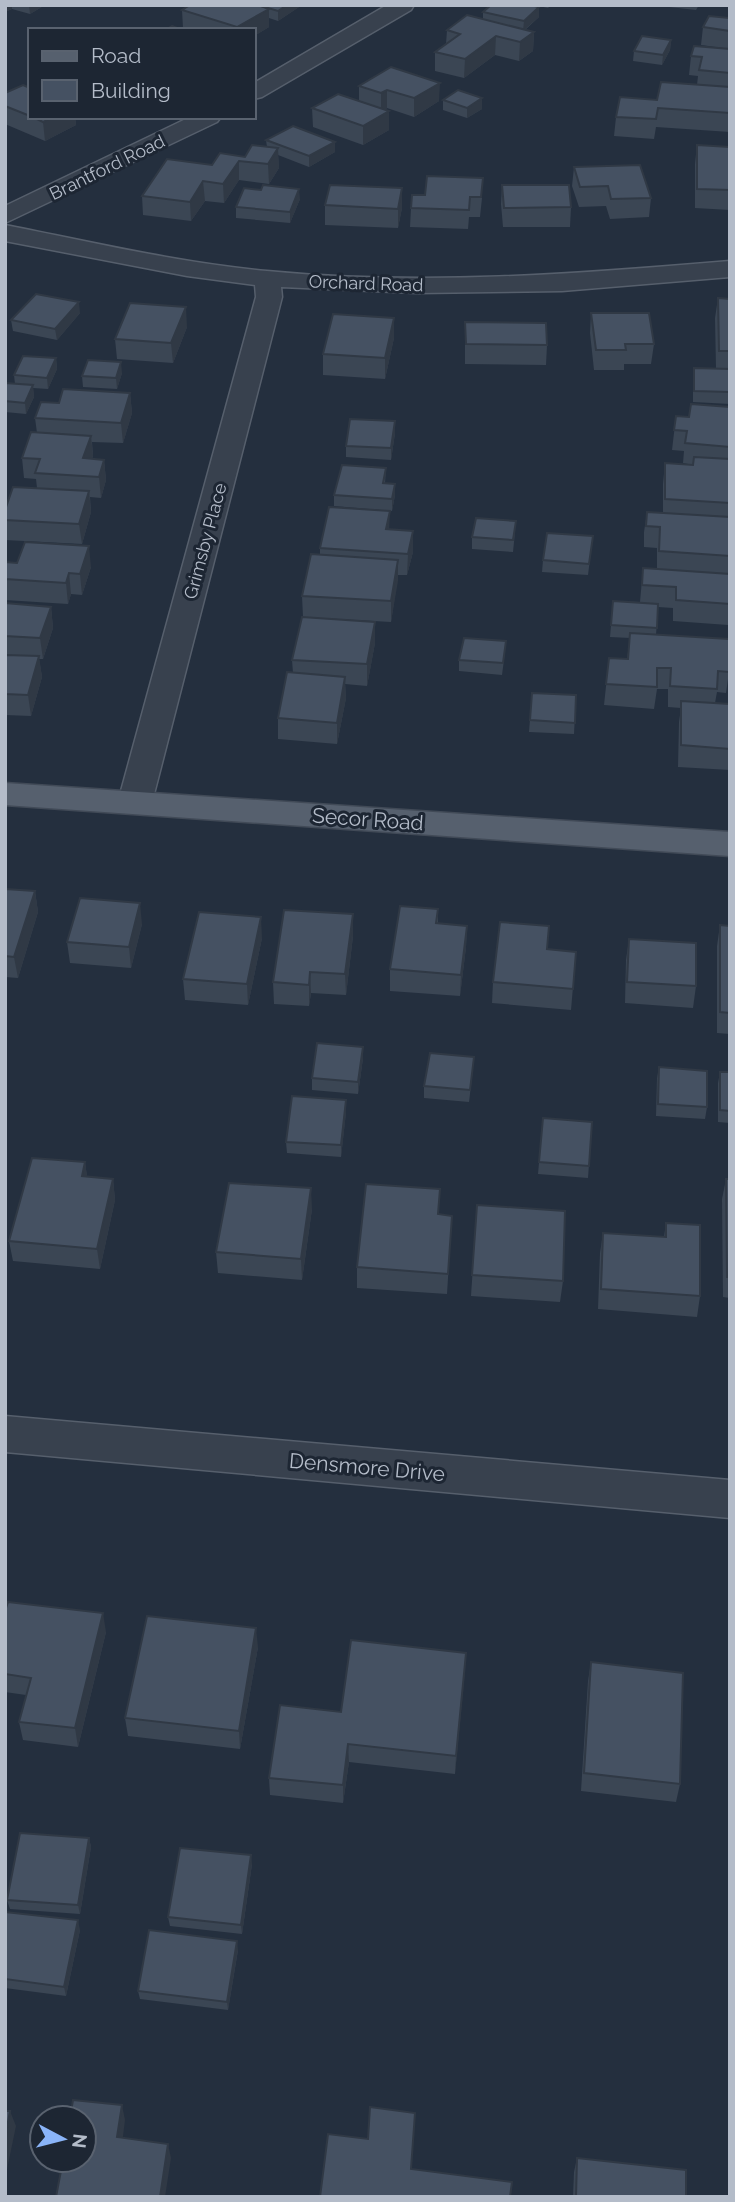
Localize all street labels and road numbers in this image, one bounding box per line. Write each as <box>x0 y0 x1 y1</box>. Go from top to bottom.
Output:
street label: Brantford Road <box>46 130 168 204</box>
street label: Orchard Road <box>308 271 424 295</box>
street label: Grimsby Place <box>179 480 231 601</box>
street label: Secor Road <box>311 803 425 835</box>
street label: Densmore Drive <box>288 1448 446 1486</box>

